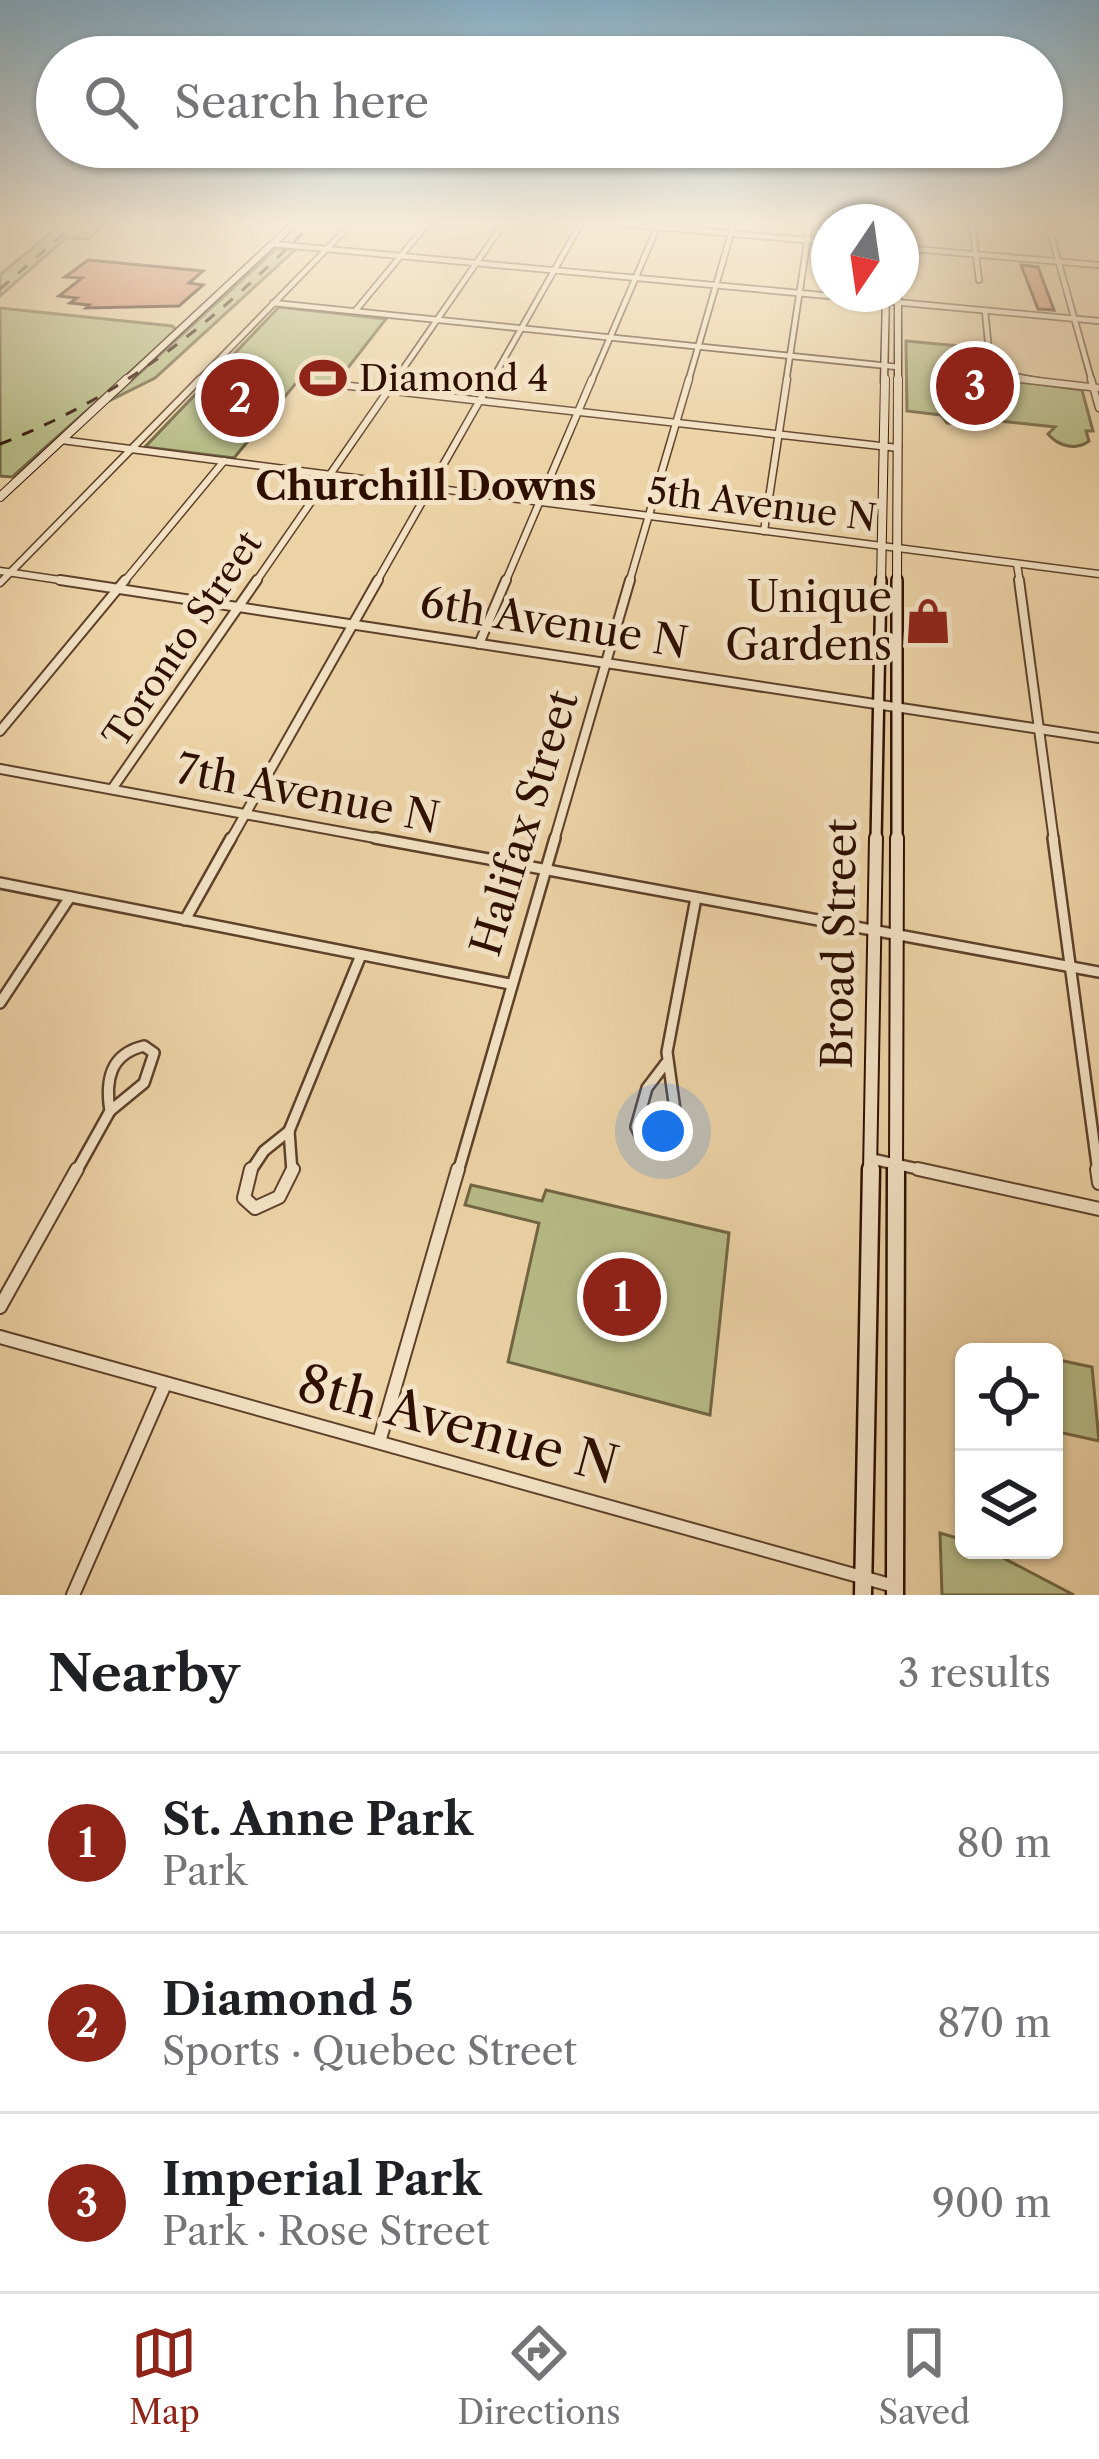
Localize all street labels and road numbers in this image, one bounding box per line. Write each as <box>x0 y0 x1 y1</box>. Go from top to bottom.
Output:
street label: 5th Avenue N <box>645 468 879 540</box>
street label: Toronto Street <box>94 522 271 755</box>
street label: 6th Avenue N <box>416 575 692 669</box>
street label: Halifax Street <box>459 684 589 962</box>
street label: 7th Avenue N <box>172 742 444 844</box>
street label: Broad Street <box>811 818 867 1069</box>
street label: 8th Avenue N <box>291 1352 625 1496</box>

